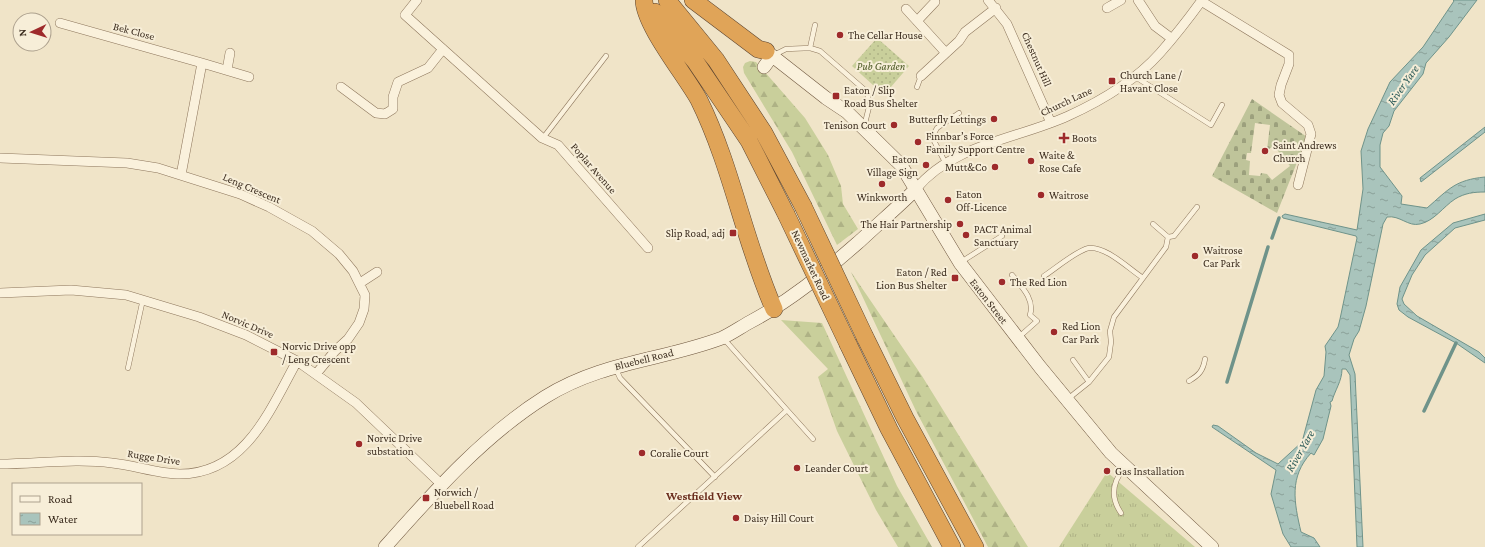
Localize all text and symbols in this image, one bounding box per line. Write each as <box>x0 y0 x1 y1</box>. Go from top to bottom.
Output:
north arrow <box>12 12 52 52</box>
street label: Bek Close <box>112 20 156 42</box>
text: N <box>16 28 28 37</box>
place label: The Cellar House <box>848 29 923 41</box>
marker: The Cellar House <box>835 30 845 40</box>
street label: Chestnut Hill <box>1020 30 1054 88</box>
park label: Pub Garden <box>857 60 906 72</box>
water label: River Yare <box>1384 62 1422 108</box>
place label: Church Lane / Havant Close <box>1120 69 1183 94</box>
marker: Church Lane / Havant Close <box>1107 76 1117 86</box>
place label: Eaton / Slip Road Bus Shelter <box>844 84 918 109</box>
street label: Church Lane <box>1038 84 1094 118</box>
marker: Eaton / Slip Road Bus Shelter <box>831 91 841 101</box>
place label: Butterfly Lettings <box>909 113 986 126</box>
marker: Butterfly Lettings <box>989 114 999 124</box>
place label: Tenison Court <box>824 119 886 131</box>
marker: Tenison Court <box>889 120 899 130</box>
place label: Finnbar’s Force Family Support Centre <box>926 130 1025 156</box>
place label: Boots <box>1072 132 1097 144</box>
marker: Boots <box>1059 133 1069 143</box>
marker: Finnbar’s Force Family Support Centre <box>913 137 923 147</box>
place label: Saint Andrews Church <box>1273 139 1337 164</box>
street label: Poplar Avenue <box>568 140 619 196</box>
marker: Saint Andrews Church <box>1260 146 1270 156</box>
place label: Waite & Rose Cafe <box>1039 149 1081 174</box>
place label: Eaton Village Sign <box>867 153 918 179</box>
marker: Waite & Rose Cafe <box>1026 156 1036 166</box>
marker: Eaton Village Sign <box>921 160 931 170</box>
place label: Mutt&Co <box>945 161 988 173</box>
marker: Mutt&Co <box>990 162 1000 172</box>
street label: Leng Crescent <box>221 170 283 207</box>
marker: Winkworth <box>877 179 887 189</box>
place label: Eaton Off-Licence <box>956 188 1007 213</box>
place label: Waitrose <box>1049 189 1089 201</box>
marker: Waitrose <box>1036 190 1046 200</box>
place label: Winkworth <box>857 191 907 203</box>
marker: Eaton Off-Licence <box>943 195 953 205</box>
place label: The Hair Partnership <box>861 218 952 231</box>
marker: The Hair Partnership <box>955 219 965 229</box>
place label: PACT Animal Sanctuary <box>974 223 1032 249</box>
place label: Slip Road, adj <box>666 227 725 240</box>
marker: Slip Road, adj <box>728 228 738 238</box>
street label: Newmarket Road <box>790 228 833 302</box>
marker: PACT Animal Sanctuary <box>961 230 971 240</box>
place label: Waitrose Car Park <box>1203 244 1243 269</box>
marker: Waitrose Car Park <box>1190 251 1200 261</box>
place label: Eaton / Red Lion Bus Shelter <box>876 266 947 291</box>
marker: Eaton / Red Lion Bus Shelter <box>950 273 960 283</box>
street label: Eaton Street <box>968 276 1011 326</box>
place label: The Red Lion <box>1010 276 1067 288</box>
marker: The Red Lion <box>997 277 1007 287</box>
street label: Norvic Drive <box>220 308 276 340</box>
place label: Red Lion Car Park <box>1062 320 1100 345</box>
marker: Red Lion Car Park <box>1049 327 1059 337</box>
place label: Norvic Drive opp / Leng Crescent <box>282 340 356 366</box>
street label: Bluebell Road <box>613 346 675 372</box>
marker: Norvic Drive opp / Leng Crescent <box>269 347 279 357</box>
water label: River Yare <box>1283 427 1318 474</box>
place label: Norvic Drive substation <box>367 432 422 457</box>
marker: Norvic Drive substation <box>354 439 364 449</box>
street label: Rugge Drive <box>127 447 181 468</box>
place label: Coralie Court <box>650 447 709 459</box>
marker: Coralie Court <box>637 448 647 458</box>
place label: Leander Court <box>805 462 869 474</box>
marker: Leander Court <box>792 463 802 473</box>
place label: Gas Installation <box>1115 465 1185 477</box>
marker: Gas Installation <box>1102 466 1112 476</box>
legend <box>12 483 142 535</box>
place label: Norwich / Bluebell Road <box>434 486 494 511</box>
district label: Westfield View <box>665 489 742 503</box>
text: Road <box>48 492 73 506</box>
marker: Norwich / Bluebell Road <box>421 493 431 503</box>
text: Water <box>48 512 78 526</box>
place label: Daisy Hill Court <box>744 512 814 525</box>
marker: Daisy Hill Court <box>731 513 741 523</box>

